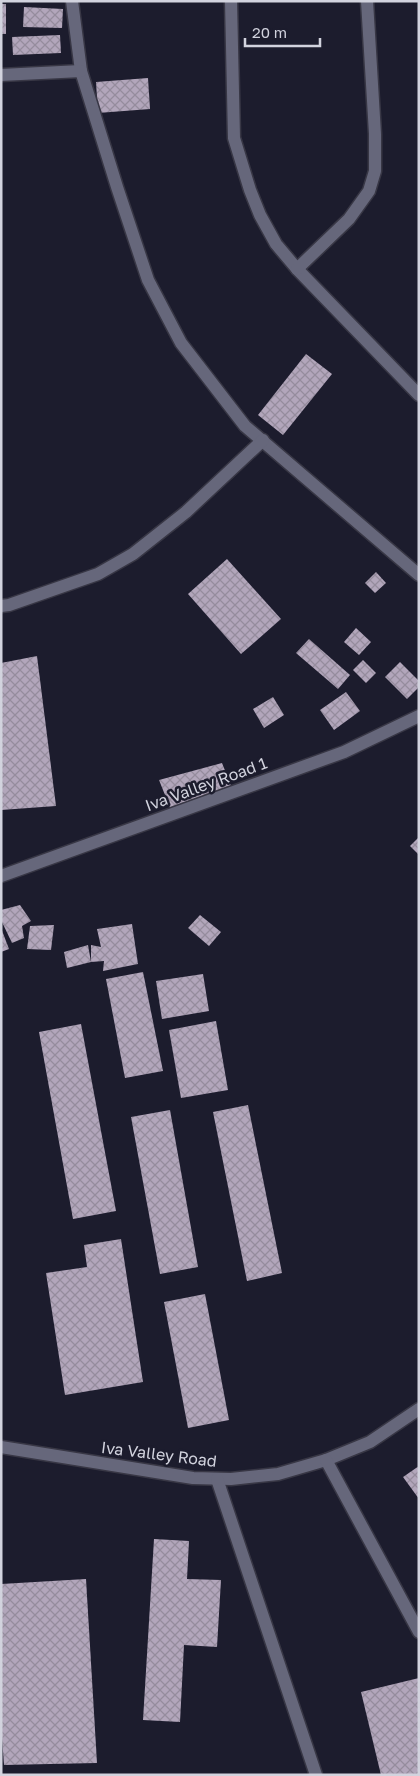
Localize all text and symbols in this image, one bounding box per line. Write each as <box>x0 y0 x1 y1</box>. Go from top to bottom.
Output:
scale bar <box>245 15 320 47</box>
text: 20 m <box>252 23 287 41</box>
street label: Iva Valley Road 1 <box>142 753 270 815</box>
street label: Iva Valley Road <box>100 1437 218 1471</box>

